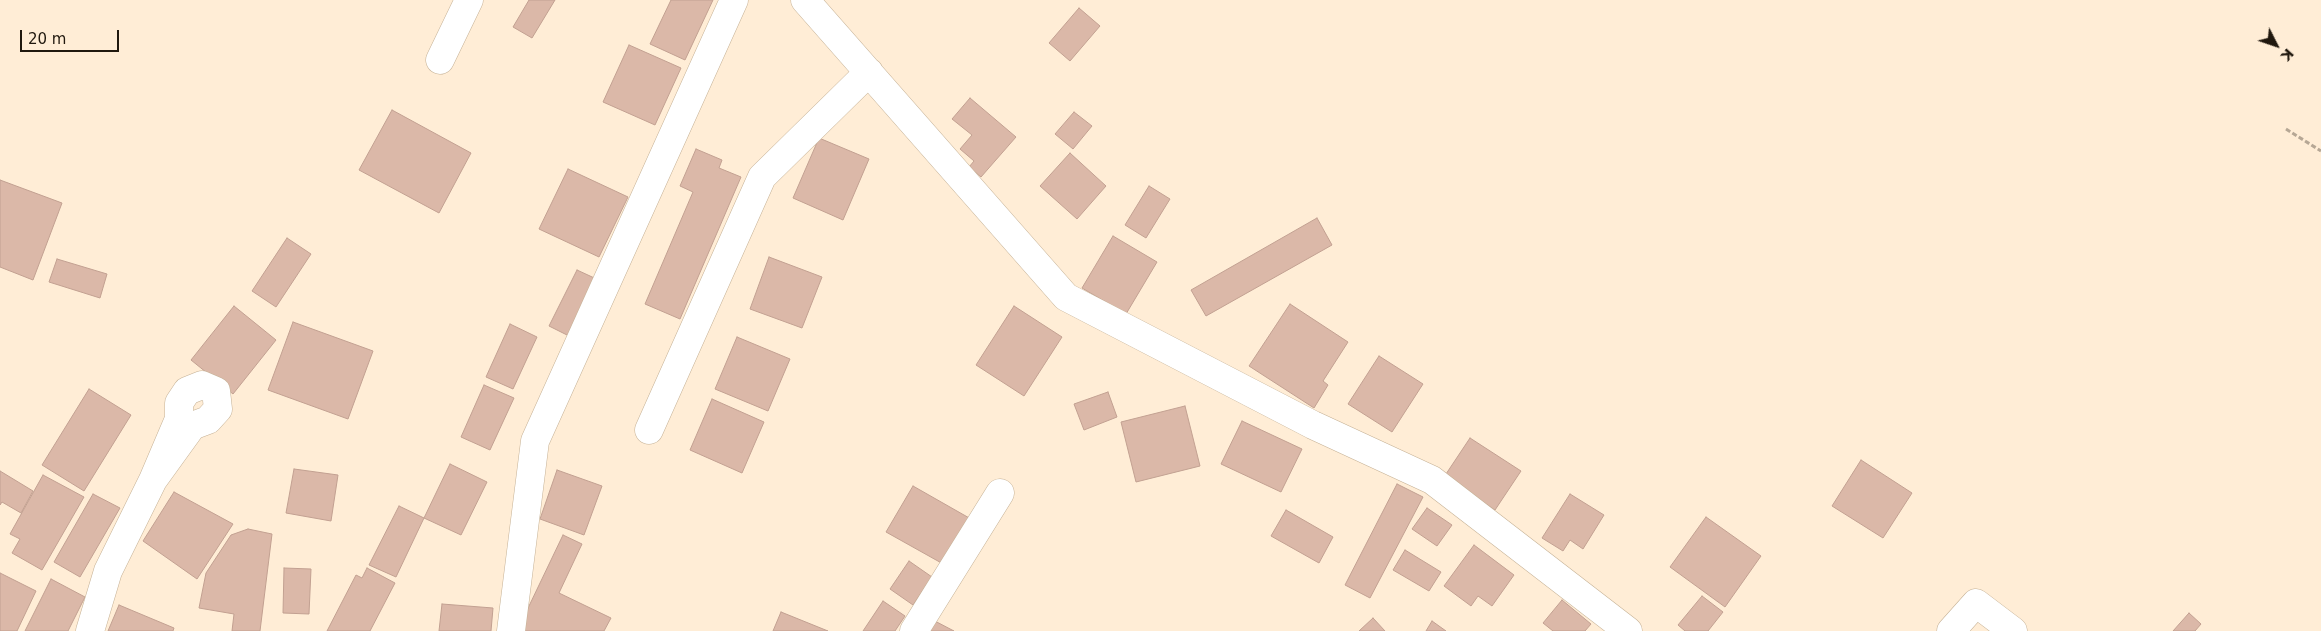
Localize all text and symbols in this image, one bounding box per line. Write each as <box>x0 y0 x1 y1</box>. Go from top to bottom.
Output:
scale bar <box>22 20 121 52</box>
north arrow <box>2251 20 2301 70</box>
text: 20 m <box>28 30 66 48</box>
text: K <box>2278 45 2297 64</box>

